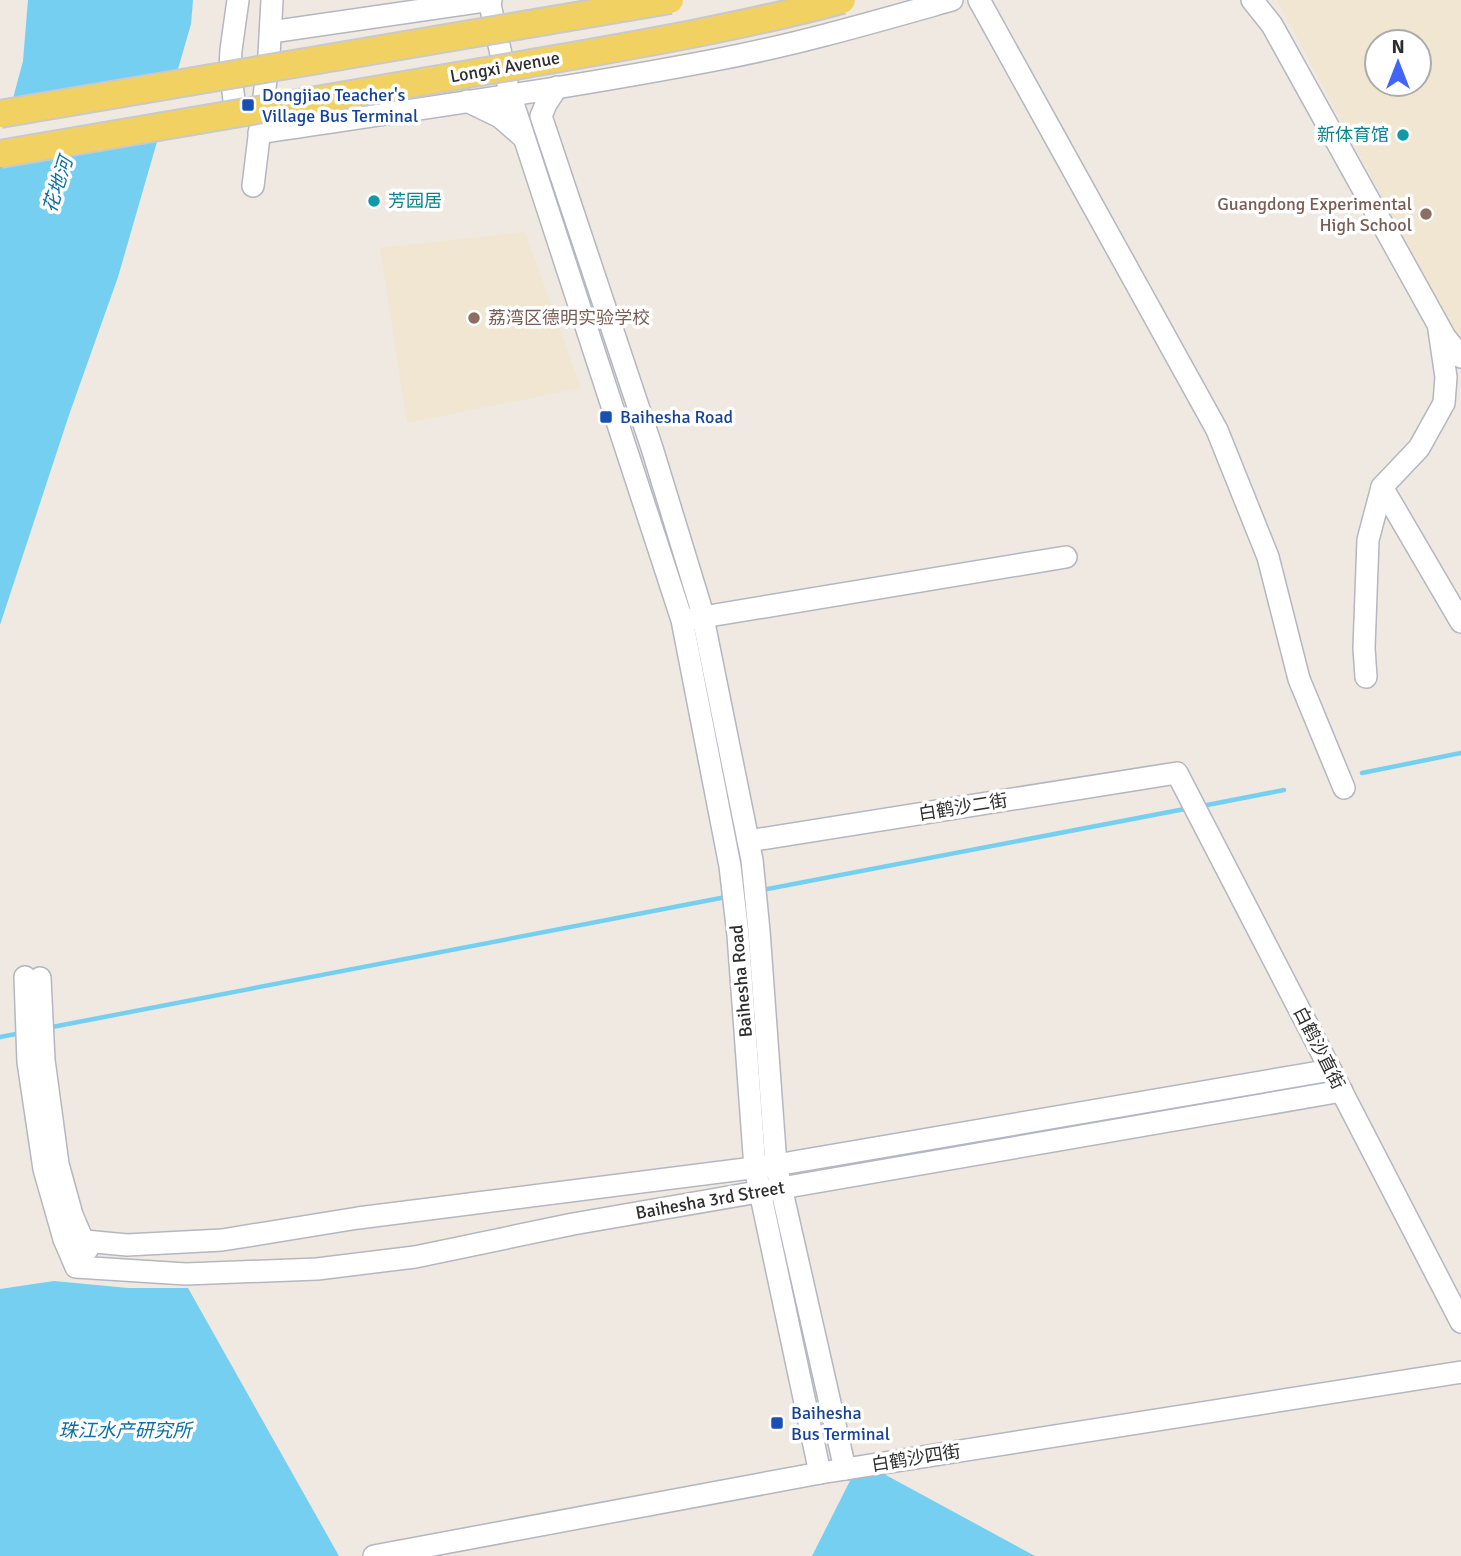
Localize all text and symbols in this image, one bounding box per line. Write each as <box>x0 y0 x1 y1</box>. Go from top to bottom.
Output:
north arrow <box>1363 28 1433 98</box>
text: N <box>1391 35 1405 59</box>
street label: Longxi Avenue <box>448 47 562 87</box>
place label: Dongjiao Teacher's Village Bus Terminal <box>262 84 418 127</box>
marker: Dongjiao Teacher's Village Bus Terminal <box>240 97 256 113</box>
place label: 新体育馆 <box>1317 124 1389 146</box>
marker: 新体育馆 <box>1395 127 1411 143</box>
water label: 花地河 <box>38 150 79 216</box>
place label: 芳园居 <box>388 190 442 212</box>
marker: 芳园居 <box>366 193 382 209</box>
place label: Guangdong Experimental High School <box>1217 193 1412 236</box>
marker: Guangdong Experimental High School <box>1418 206 1434 222</box>
place label: 荔湾区德明实验学校 <box>488 307 650 329</box>
marker: 荔湾区德明实验学校 <box>466 310 482 326</box>
place label: Baihesha Road <box>620 406 733 428</box>
marker: Baihesha Road <box>598 409 614 425</box>
street label: 白鹤沙二街 <box>917 789 1009 825</box>
street label: Baihesha Road <box>725 924 757 1038</box>
street label: 白鹤沙直街 <box>1289 1003 1349 1093</box>
street label: Baihesha 3rd Street <box>634 1176 786 1224</box>
place label: Baihesha Bus Terminal <box>791 1402 890 1445</box>
marker: Baihesha Bus Terminal <box>769 1415 785 1431</box>
water label: 珠江水产研究所 <box>58 1419 194 1443</box>
street label: 白鹤沙四街 <box>870 1440 962 1476</box>

